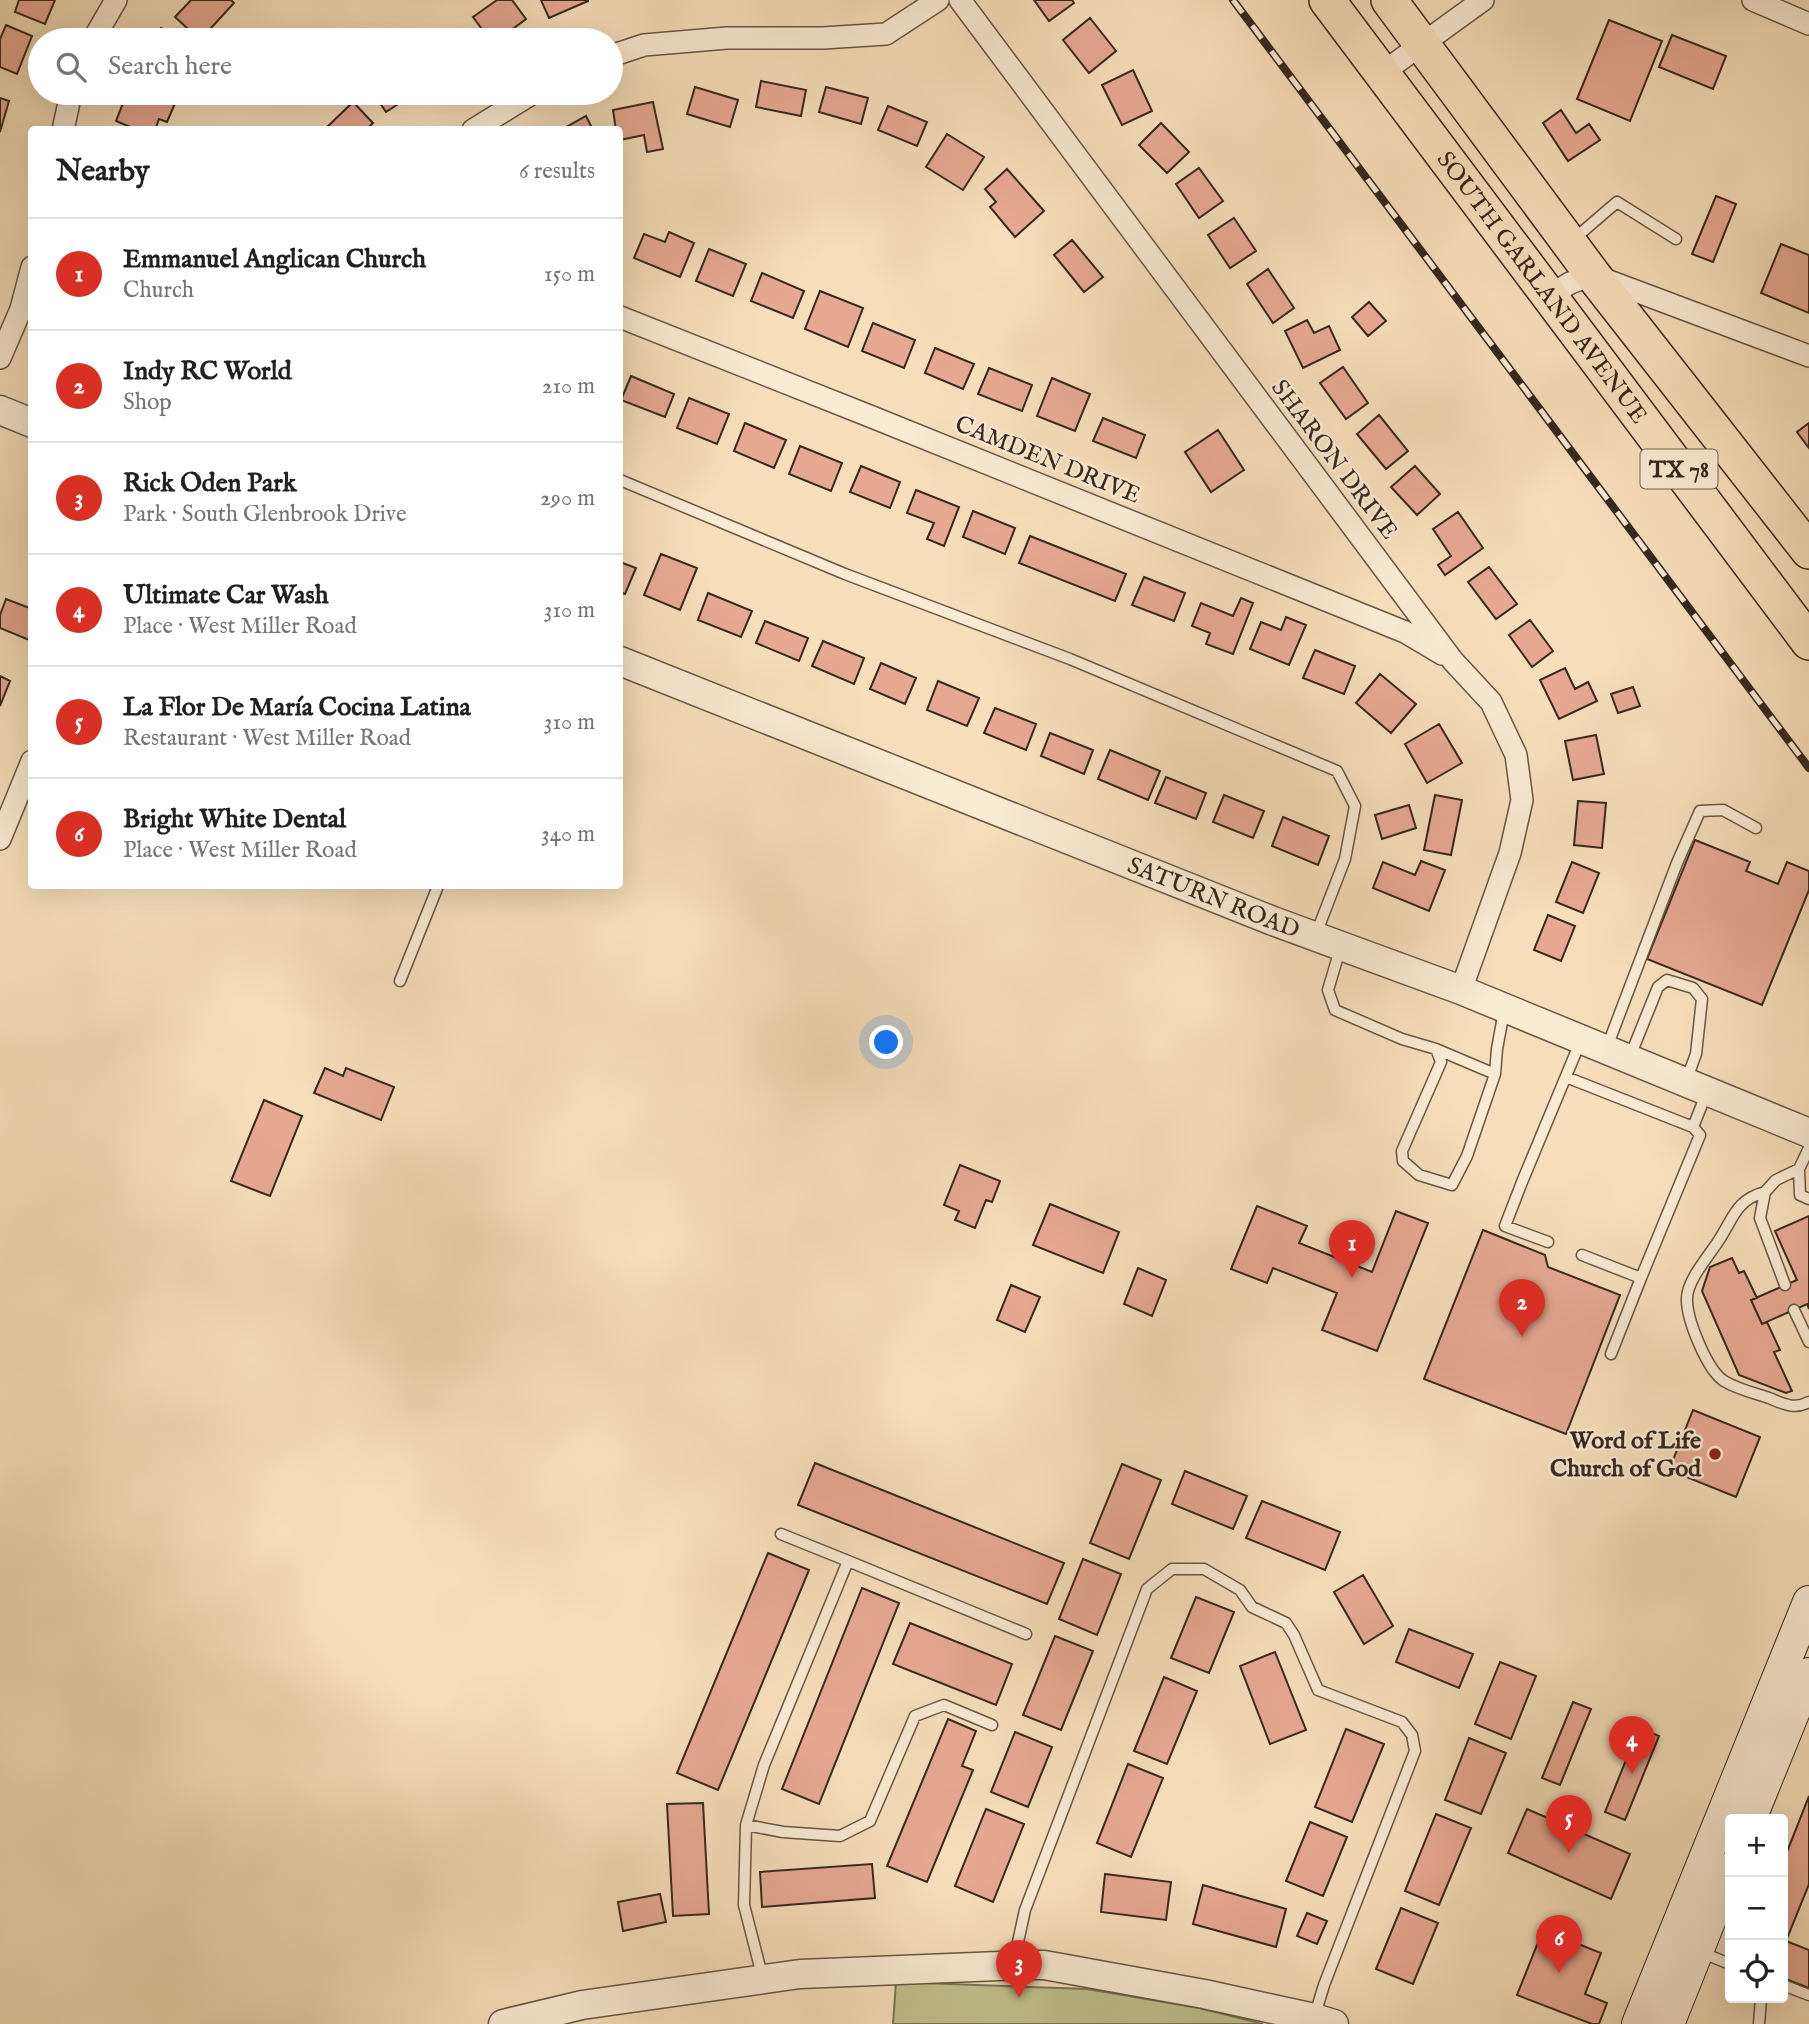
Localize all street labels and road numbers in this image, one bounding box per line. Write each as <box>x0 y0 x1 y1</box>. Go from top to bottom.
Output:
street label: SOUTH GARLAND AVENUE <box>1429 146 1654 430</box>
street label: SHARON DRIVE <box>1264 374 1404 546</box>
street label: CAMDEN DRIVE <box>950 409 1145 512</box>
road number: TX 78 <box>1640 449 1718 489</box>
street label: SATURN ROAD <box>1123 851 1304 946</box>

